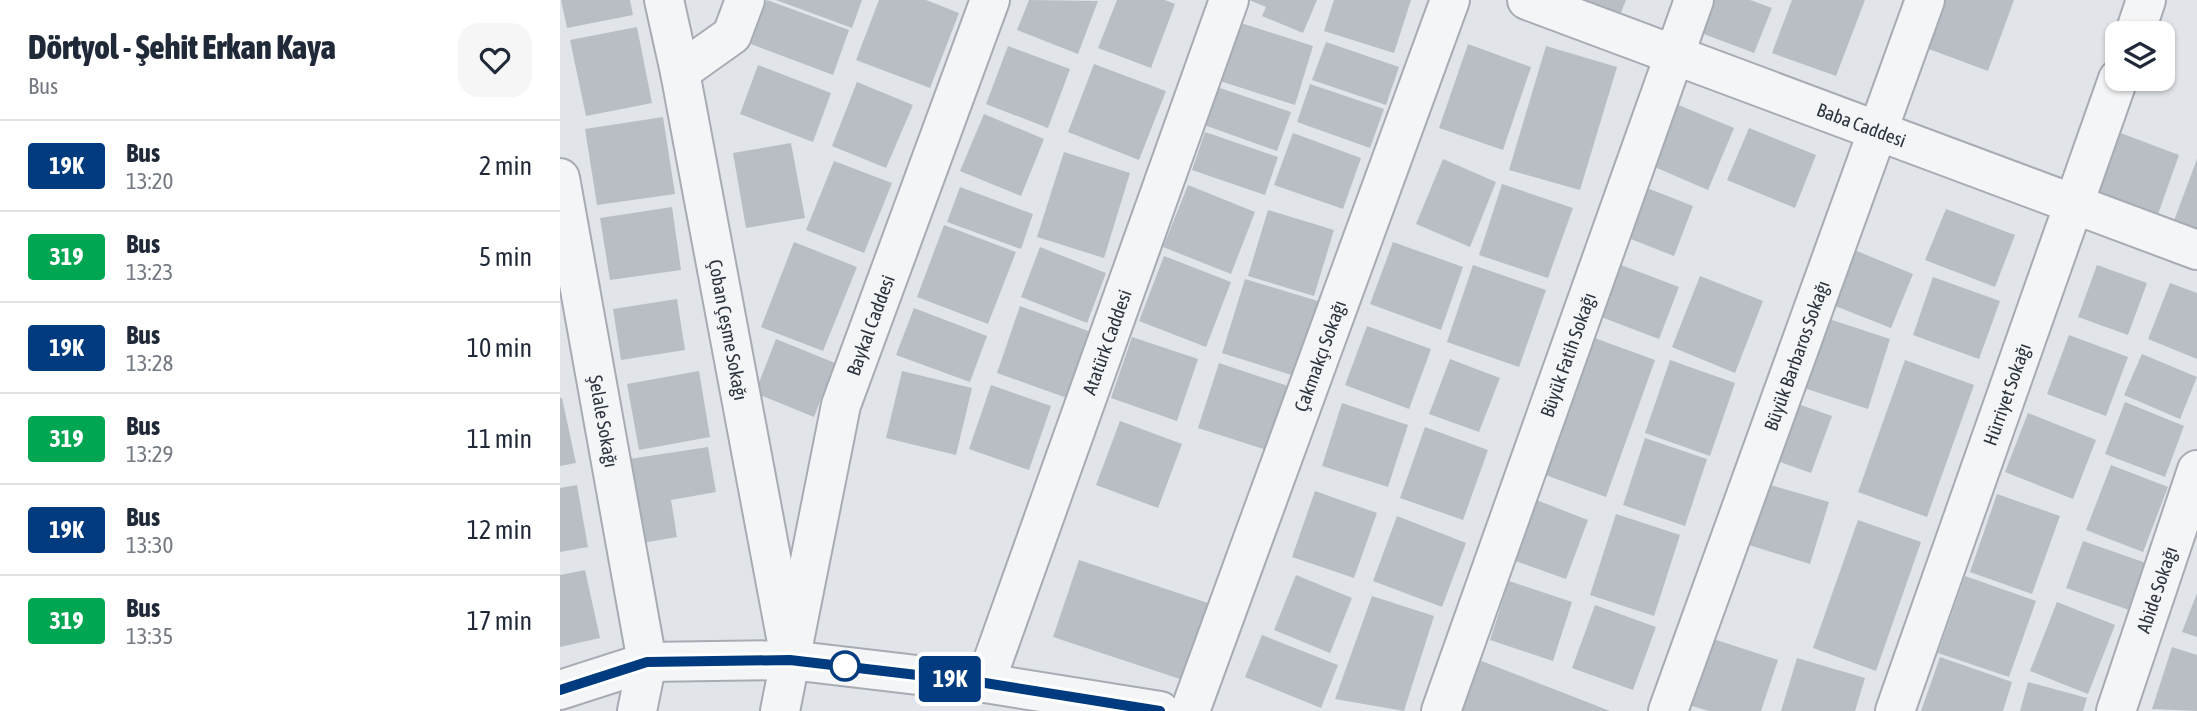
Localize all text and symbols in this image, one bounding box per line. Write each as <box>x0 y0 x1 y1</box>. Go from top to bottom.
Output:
map controls <box>2105 21 2175 91</box>
button: layers <box>2105 21 2175 91</box>
button: heart <box>458 23 532 97</box>
text: Dörtyol - Şehit Erkan Kaya <box>28 28 336 66</box>
text: Bus <box>28 73 58 99</box>
street label: Baba Caddesi <box>1814 98 1909 151</box>
text: Bus <box>126 138 160 168</box>
text: 2 min <box>479 151 532 181</box>
text: 19K <box>49 152 84 179</box>
text: 13:20 <box>126 168 173 194</box>
text: Bus <box>126 229 160 259</box>
text: 5 min <box>479 242 532 272</box>
text: 319 <box>50 243 83 270</box>
street label: Çoban Çeşme Sokağı <box>704 258 752 402</box>
text: 13:23 <box>126 259 173 285</box>
street label: Baykal Caddesi <box>842 272 899 379</box>
street label: Büyük Barbaros Sokağı <box>1759 277 1834 434</box>
street label: Atatürk Caddesi <box>1078 287 1136 398</box>
street label: Büyük Fatih Sokağı <box>1535 290 1600 420</box>
street label: Çakmakçı Sokağı <box>1289 297 1350 415</box>
text: Bus <box>126 320 160 350</box>
text: 10 min <box>467 333 532 363</box>
text: 19K <box>49 334 84 361</box>
street label: Hürriyet Sokağı <box>1979 340 2035 448</box>
text: 13:28 <box>126 350 173 376</box>
street label: Şelale Sokağı <box>585 373 623 469</box>
text: Bus <box>126 411 160 441</box>
text: 11 min <box>467 424 532 454</box>
text: 319 <box>50 425 83 452</box>
text: 13:29 <box>126 441 173 467</box>
text: Bus <box>126 502 160 532</box>
text: 12 min <box>467 515 532 545</box>
text: 19K <box>49 516 84 543</box>
text: 13:30 <box>126 532 173 558</box>
street label: Abide Sokağı <box>2132 544 2181 636</box>
text: Bus <box>126 593 160 623</box>
text: 17 min <box>467 606 532 636</box>
text: 319 <box>50 607 83 634</box>
text: 13:35 <box>126 623 173 649</box>
unlabelled marker <box>830 651 860 681</box>
line badge: 19K <box>910 656 990 702</box>
text: 19K <box>933 665 967 692</box>

